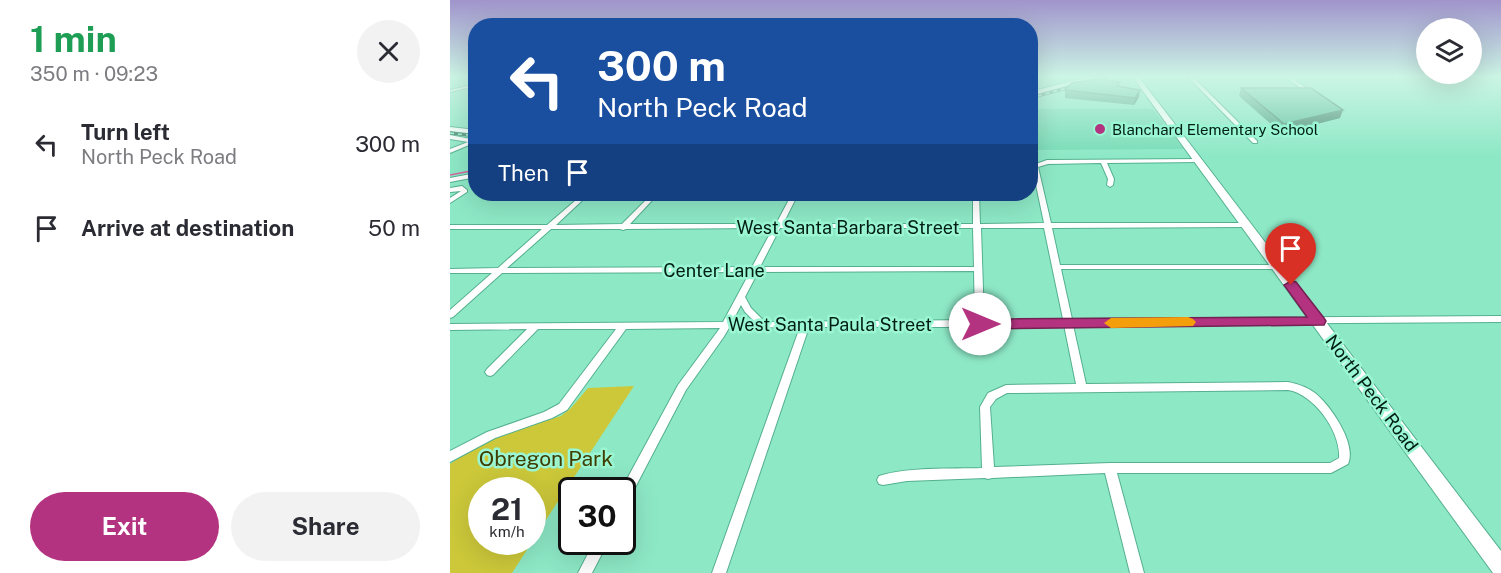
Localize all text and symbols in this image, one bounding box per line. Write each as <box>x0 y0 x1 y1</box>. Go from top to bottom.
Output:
text: 1 min <box>30 18 117 60</box>
map controls <box>1416 18 1482 84</box>
button: layers <box>1416 18 1482 84</box>
button: close <box>357 20 420 83</box>
text: 300 m <box>597 41 726 90</box>
icon: left <box>498 42 576 120</box>
text: 350 m · 09:23 <box>30 62 158 86</box>
text: North Peck Road <box>597 91 808 123</box>
text: Turn left <box>81 119 170 145</box>
place label: Blanchard Elementary School <box>1112 121 1318 138</box>
marker: Blanchard Elementary School <box>1093 122 1107 136</box>
icon: left <box>30 128 63 161</box>
text: 300 m <box>355 131 420 157</box>
text: North Peck Road <box>81 145 237 169</box>
icon: arrive <box>561 156 594 189</box>
text: Then <box>498 160 549 186</box>
icon: arrive <box>30 212 63 245</box>
text: Arrive at destination <box>81 215 294 241</box>
text: 50 m <box>368 215 420 241</box>
street label: West Santa Barbara Street <box>736 217 960 238</box>
pin <box>1265 223 1316 285</box>
icon: arrive <box>1274 232 1307 265</box>
street label: Center Lane <box>663 260 765 281</box>
position arrow <box>948 292 1012 356</box>
street label: West Santa Paula Street <box>728 314 932 335</box>
street label: North Peck Road <box>1321 331 1423 455</box>
park label: Obregon Park <box>479 446 613 471</box>
speed limit sign: 30 <box>558 477 636 555</box>
text: 21 <box>491 491 523 527</box>
button: Exit <box>30 492 219 561</box>
button: Share <box>231 492 420 561</box>
text: km/h <box>489 523 525 540</box>

